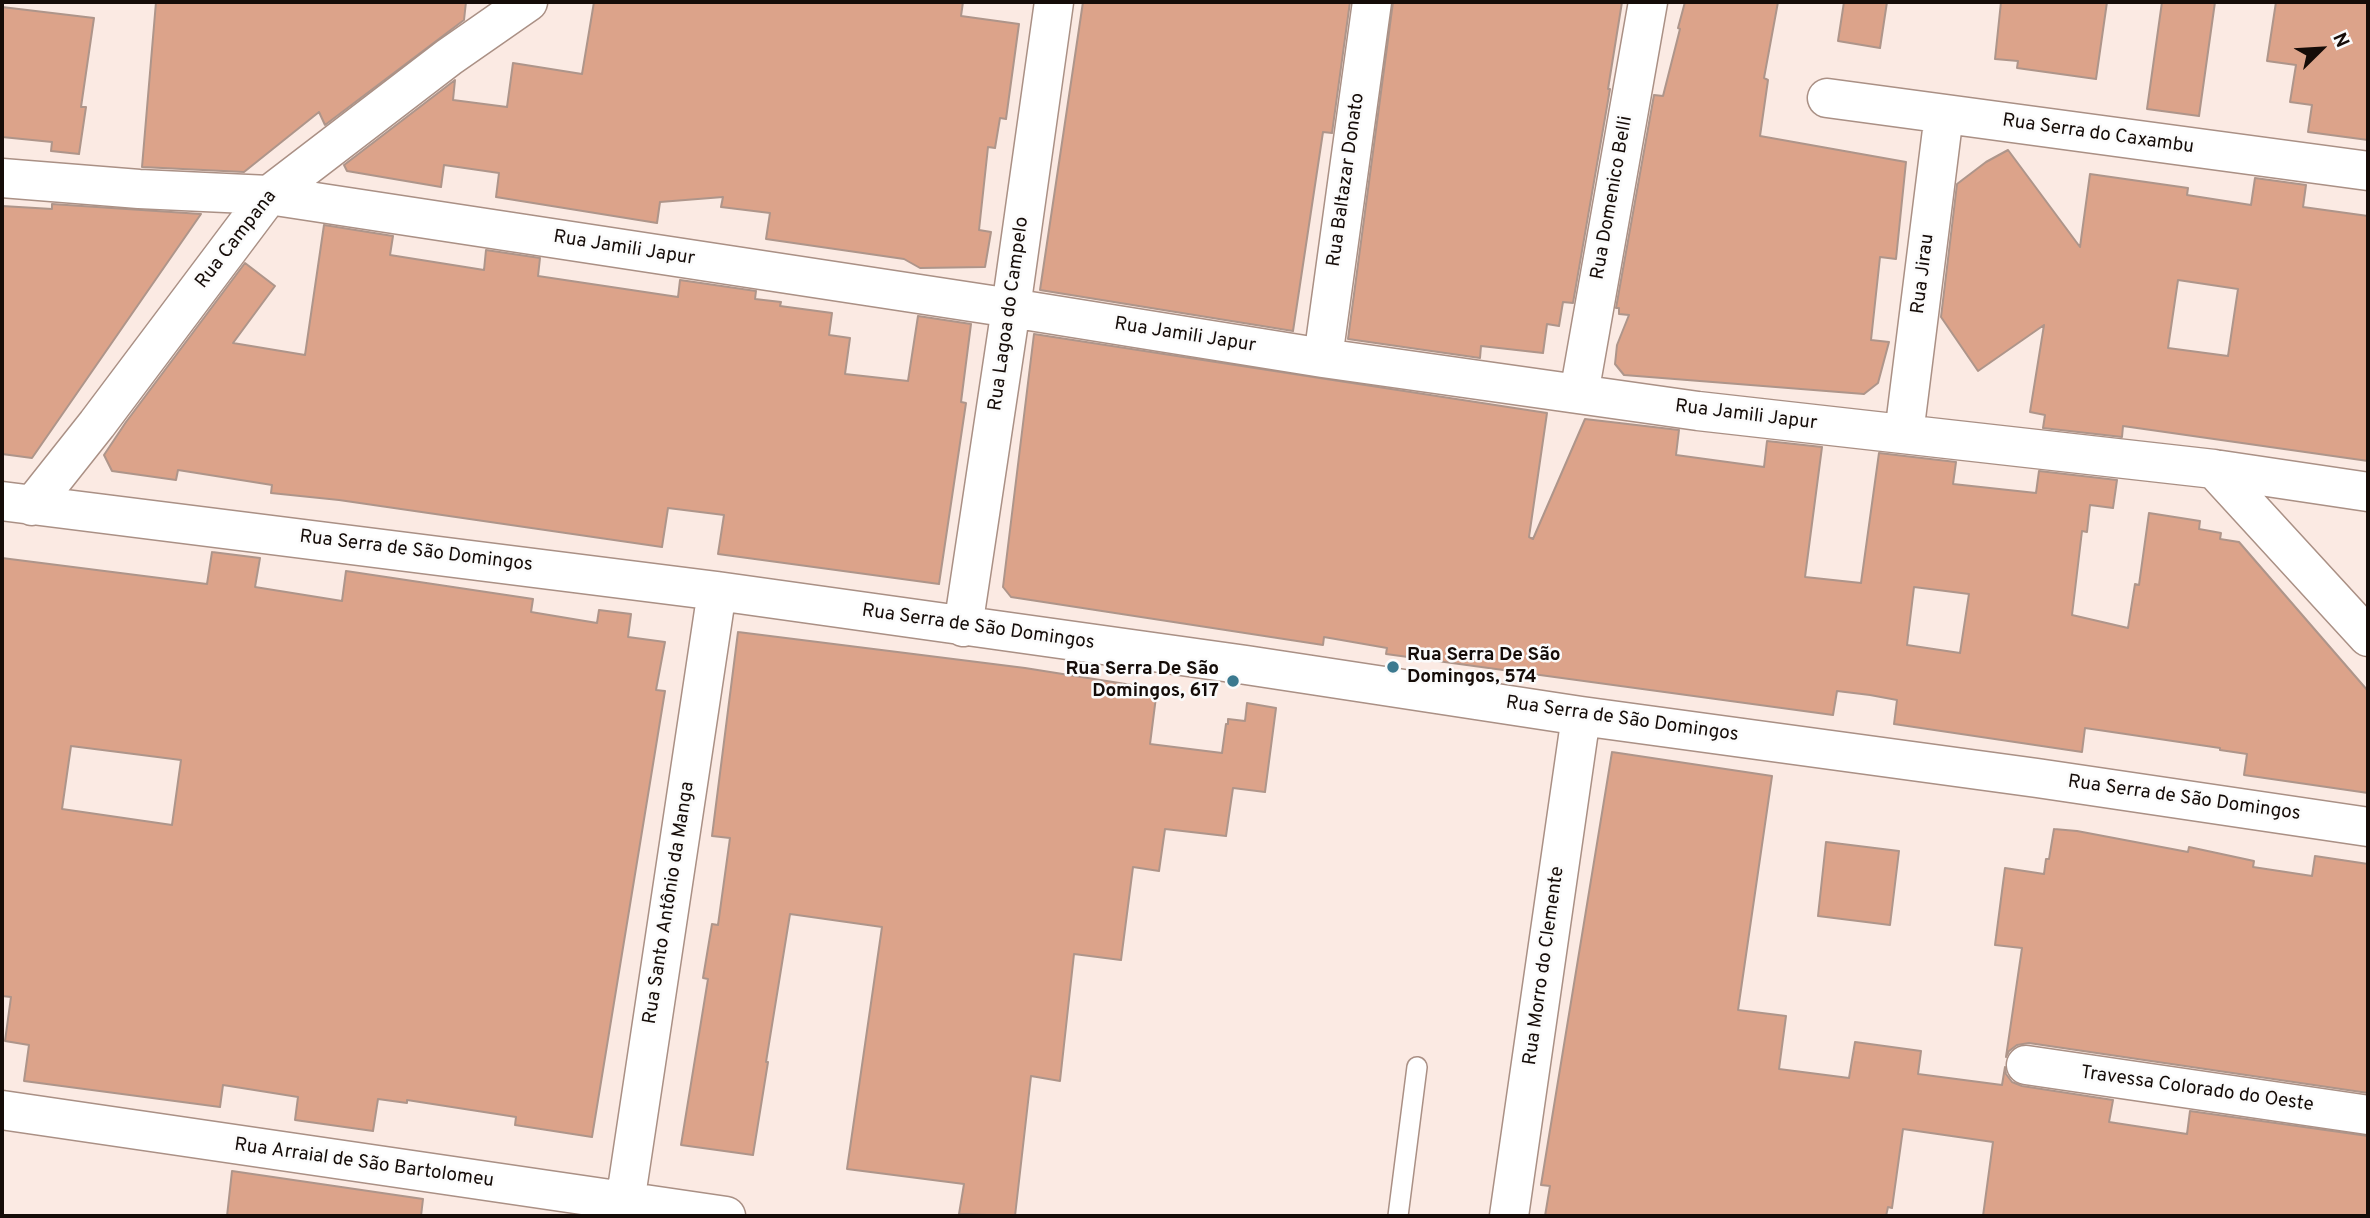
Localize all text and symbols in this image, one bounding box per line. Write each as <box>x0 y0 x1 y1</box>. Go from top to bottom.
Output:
north arrow <box>2286 14 2356 84</box>
text: N <box>2326 29 2354 52</box>
street label: Rua Baltazar Donato <box>1324 92 1370 268</box>
street label: Rua Serra do Caxambu <box>2001 110 2195 160</box>
street label: Rua Domenico Belli <box>1587 114 1639 282</box>
street label: Rua Campana <box>192 186 282 294</box>
street label: Rua Lagoa do Campelo <box>985 215 1035 413</box>
street label: Rua Jamili Japur <box>552 227 696 271</box>
street label: Rua Jirau <box>1908 233 1940 315</box>
street label: Rua Jamili Japur <box>1113 314 1257 358</box>
street label: Rua Jamili Japur <box>1674 396 1818 436</box>
street label: Rua Serra de São Domingos <box>298 526 534 578</box>
street label: Rua Serra de São Domingos <box>860 600 1096 656</box>
place label: Rua Serra De São Domingos, 574 <box>1407 645 1561 689</box>
place label: Rua Serra De São Domingos, 617 <box>1065 659 1219 703</box>
marker: Rua Serra De São Domingos, 574 <box>1385 659 1401 675</box>
marker: Rua Serra De São Domingos, 617 <box>1225 673 1241 689</box>
street label: Rua Serra de São Domingos <box>1504 692 1740 748</box>
street label: Rua Serra de São Domingos <box>2066 771 2302 827</box>
street label: Rua Santo Antônio da Manga <box>640 780 700 1026</box>
street label: Rua Morro do Clemente <box>1520 865 1570 1067</box>
street label: Travessa Colorado do Oeste <box>2079 1062 2315 1118</box>
street label: Rua Arraial de São Bartolomeu <box>233 1134 495 1194</box>

